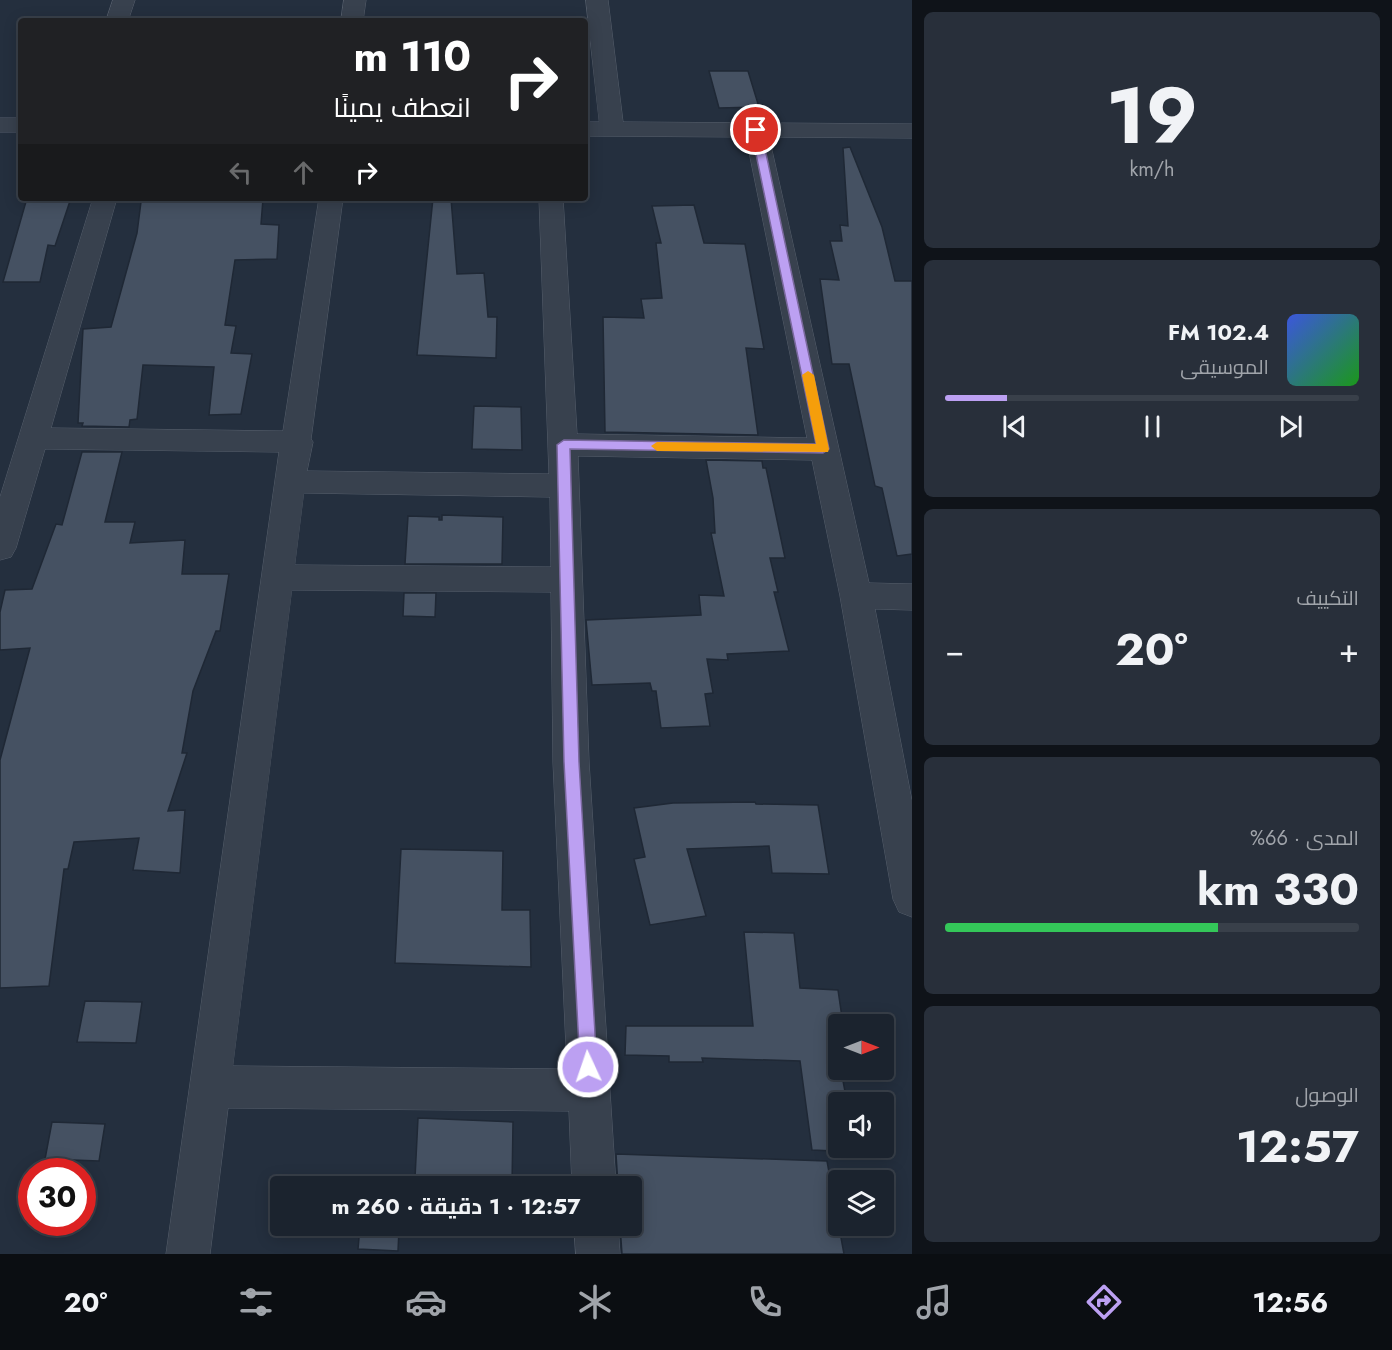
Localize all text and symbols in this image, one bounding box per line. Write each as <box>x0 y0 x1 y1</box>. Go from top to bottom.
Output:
text: 110 m <box>353 26 471 87</box>
icon: right <box>492 42 570 120</box>
text: 19 <box>1106 60 1198 172</box>
text: انعطف يمينًا <box>333 88 471 127</box>
pin <box>730 104 781 155</box>
icon: arrive <box>739 113 772 146</box>
text: km/h <box>1129 155 1175 184</box>
icon: left <box>224 156 257 189</box>
icon: ahead <box>287 156 320 189</box>
icon: right <box>350 156 383 189</box>
text: 102.4 FM <box>1168 316 1269 348</box>
text: الموسيقى <box>1180 353 1269 382</box>
icon: previous <box>998 410 1031 443</box>
icon: pause <box>1136 410 1169 443</box>
icon: next <box>1274 410 1307 443</box>
text: التكييف <box>1296 584 1359 613</box>
text: 20° <box>1115 617 1188 682</box>
text: − <box>945 627 964 674</box>
text: + <box>1339 627 1359 674</box>
text: المدى · 66% <box>1250 824 1359 853</box>
text: 330 km <box>1197 857 1359 922</box>
north arrow <box>828 1014 894 1080</box>
map controls <box>828 1014 894 1236</box>
position arrow <box>556 1035 620 1099</box>
text: الوصول <box>1295 1081 1359 1110</box>
button: sound <box>828 1092 894 1158</box>
text: 12:57 <box>1236 1114 1359 1179</box>
speed limit sign: 30 <box>18 1158 96 1236</box>
button: layers <box>828 1170 894 1236</box>
text: 12:57 · 1 دقيقة · 260 m <box>331 1190 581 1222</box>
icon: filters <box>235 1281 277 1323</box>
icon: car <box>405 1281 447 1323</box>
icon: climate <box>574 1281 616 1323</box>
icon: phone <box>744 1281 786 1323</box>
icon: music <box>913 1281 955 1323</box>
icon: directions <box>1083 1281 1125 1323</box>
text: 20° <box>64 1283 107 1322</box>
text: 12:56 <box>1253 1283 1328 1322</box>

